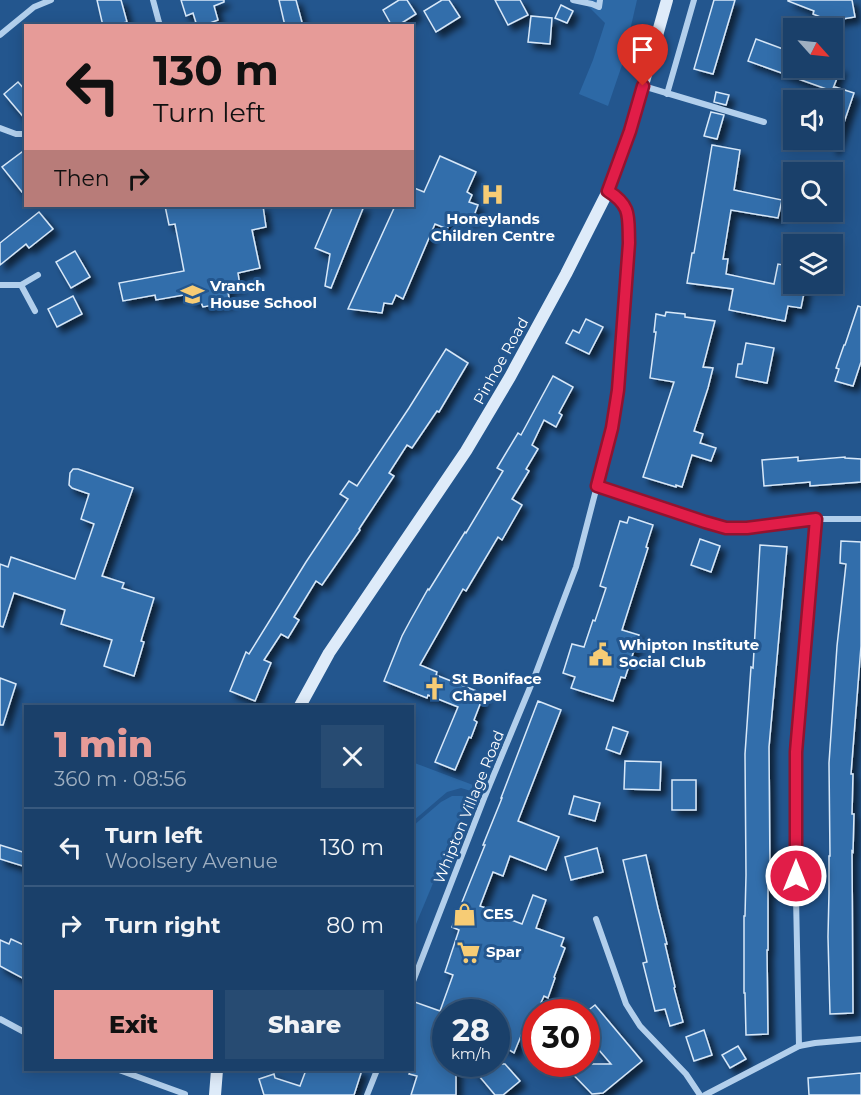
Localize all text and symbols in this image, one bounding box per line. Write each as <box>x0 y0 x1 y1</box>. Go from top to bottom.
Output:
north arrow <box>783 18 843 78</box>
map controls <box>783 18 843 294</box>
pin <box>617 24 668 86</box>
icon: arrive <box>626 33 659 66</box>
text: 130 m <box>153 44 279 96</box>
icon: left <box>54 48 132 126</box>
button: sound <box>783 90 843 150</box>
text: Turn left <box>153 96 266 129</box>
icon: right <box>122 162 155 195</box>
button: search <box>783 162 843 222</box>
text: Then <box>54 165 110 192</box>
hospital icon: Honeylands Children Centre <box>480 182 506 208</box>
place label: Honeylands Children Centre <box>431 209 555 245</box>
button: layers <box>783 234 843 294</box>
place label: Vranch House School <box>209 276 317 312</box>
school or university icon: Vranch House School <box>179 282 205 308</box>
street label: Pinhoe Road <box>469 314 532 408</box>
place label: Whipton Institute Social Club <box>619 635 759 671</box>
public building icon: Whipton Institute Social Club <box>588 641 614 667</box>
place label: St Boniface Chapel <box>452 669 542 705</box>
church icon: St Boniface Chapel <box>421 675 447 701</box>
text: 1 min <box>54 722 153 766</box>
button: close <box>321 725 384 788</box>
street label: Whipton Village Road <box>429 727 508 886</box>
text: 360 m · 08:56 <box>54 767 186 791</box>
text: Turn left <box>105 822 203 849</box>
icon: left <box>54 831 87 864</box>
text: 130 m <box>320 834 384 861</box>
position arrow <box>764 844 828 908</box>
text: Woolsery Avenue <box>105 849 278 873</box>
shop icon: CES <box>452 901 478 927</box>
place label: CES <box>483 904 514 923</box>
icon: right <box>54 909 87 942</box>
text: Turn right <box>105 912 220 939</box>
text: 80 m <box>326 912 384 939</box>
supermarket icon: Spar <box>455 939 481 965</box>
place label: Spar <box>486 942 522 961</box>
button: Exit <box>54 990 213 1059</box>
button: Share <box>225 990 384 1059</box>
speed limit sign: 30 <box>522 999 600 1077</box>
text: 28 <box>452 1012 490 1049</box>
text: km/h <box>451 1044 491 1063</box>

